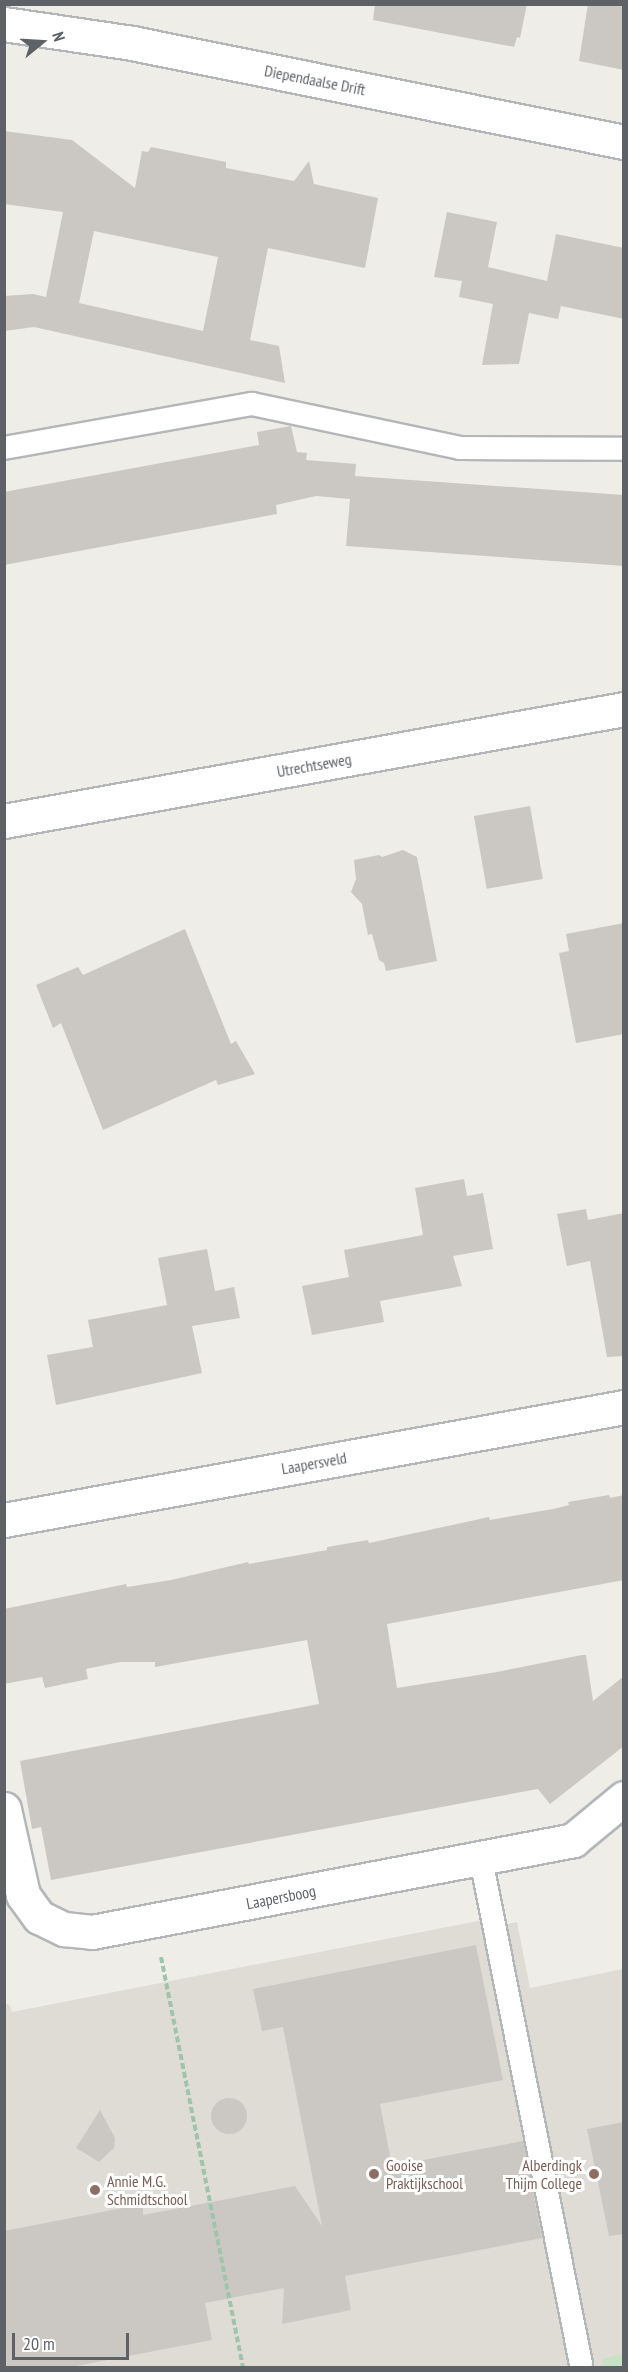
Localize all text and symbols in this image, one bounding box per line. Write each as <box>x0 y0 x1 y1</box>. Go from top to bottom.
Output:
north arrow <box>12 12 72 72</box>
text: N <box>48 29 70 44</box>
street label: Diependaalse Drift <box>263 61 367 99</box>
street label: Utrechtseweg <box>275 749 353 781</box>
street label: Laapersveld <box>280 1448 348 1478</box>
street label: Laapersboog <box>245 1881 317 1913</box>
place label: Gooise Praktijkschool <box>386 2155 463 2193</box>
place label: Alberdingk Thijm College <box>506 2155 582 2193</box>
marker: Gooise Praktijkschool <box>367 2167 381 2181</box>
marker: Alberdingk Thijm College <box>587 2167 601 2181</box>
place label: Annie M.G. Schmidtschool <box>107 2171 187 2209</box>
marker: Annie M.G. Schmidtschool <box>88 2183 102 2197</box>
scale bar <box>15 2321 132 2359</box>
text: 20 m <box>23 2332 55 2355</box>

